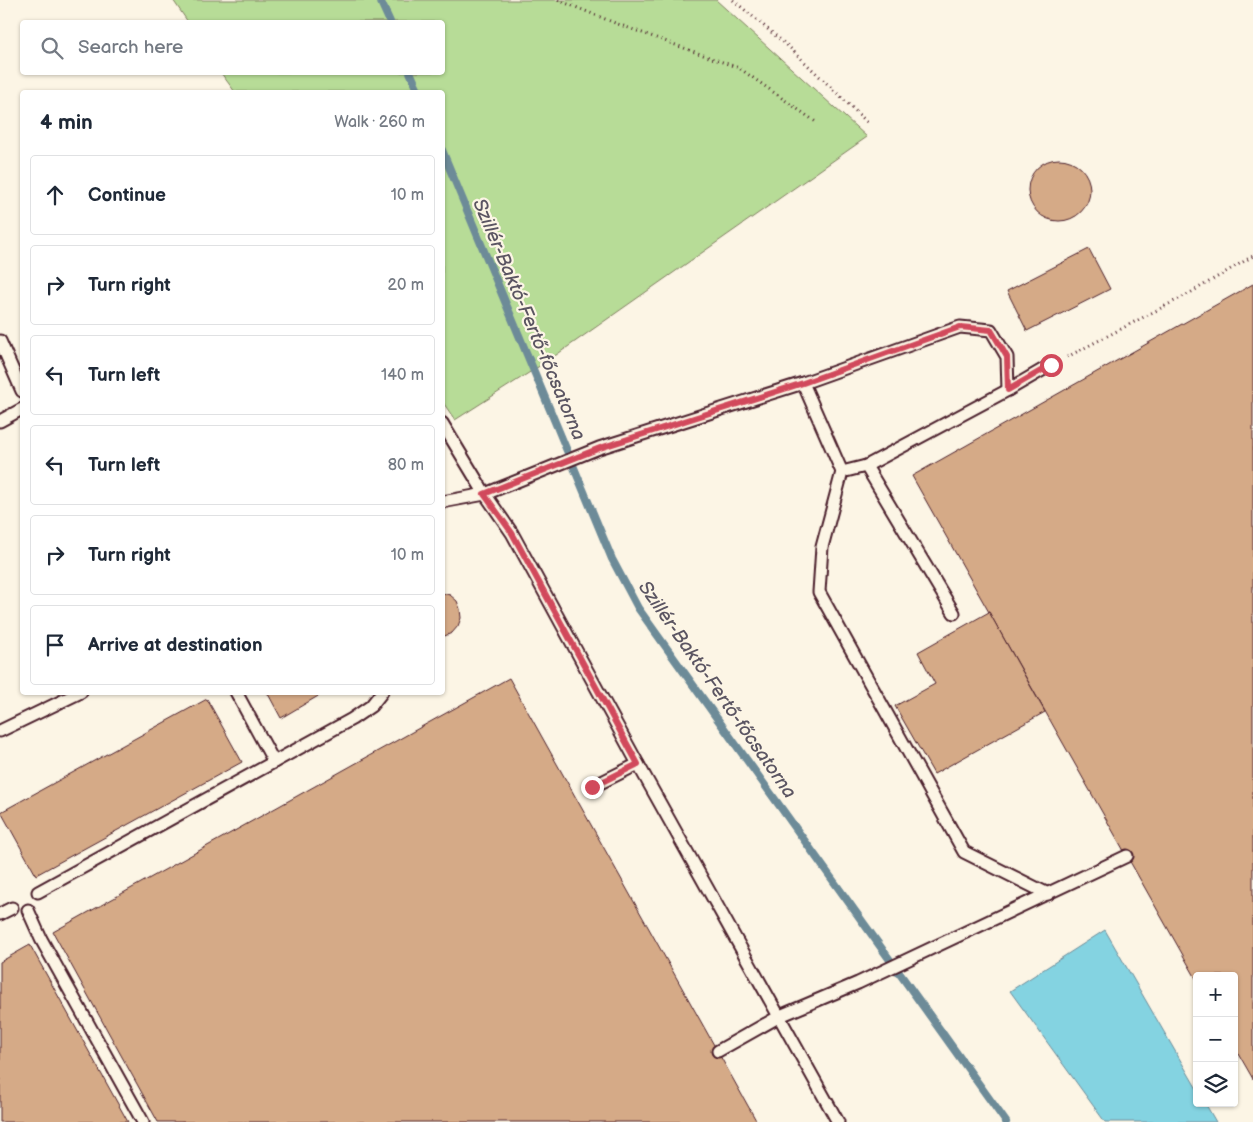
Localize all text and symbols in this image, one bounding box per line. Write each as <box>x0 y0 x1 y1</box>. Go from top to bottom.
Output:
search box <box>20 20 445 75</box>
icon: search <box>38 34 66 62</box>
text: Search here <box>78 36 183 59</box>
text: 4 min <box>40 110 93 135</box>
text: Walk · 260 m <box>334 113 425 132</box>
icon: ahead <box>41 181 69 209</box>
text: Continue <box>88 184 166 207</box>
text: 10 m <box>391 186 424 205</box>
water label: Szillér-Baktó-Fertő-főcsatorna <box>467 195 590 444</box>
icon: right <box>41 271 69 299</box>
text: Turn right <box>88 274 171 297</box>
text: 20 m <box>388 276 424 295</box>
route start <box>1040 354 1063 377</box>
icon: left <box>41 361 69 389</box>
text: Turn left <box>88 364 160 387</box>
text: 140 m <box>381 366 424 385</box>
icon: left <box>41 451 69 479</box>
text: Turn left <box>88 454 160 477</box>
text: 80 m <box>388 456 424 475</box>
icon: right <box>41 541 69 569</box>
text: Turn right <box>88 544 171 567</box>
text: 10 m <box>391 546 424 565</box>
water label: Szillér-Baktó-Fertő-főcsatorna <box>633 577 801 803</box>
icon: arrive <box>41 631 69 659</box>
text: Arrive at destination <box>88 634 263 657</box>
route end <box>581 776 604 799</box>
map controls <box>1193 972 1238 1107</box>
button: + <box>1193 972 1238 1017</box>
button: − <box>1193 1017 1238 1062</box>
button: layers <box>1193 1062 1238 1107</box>

